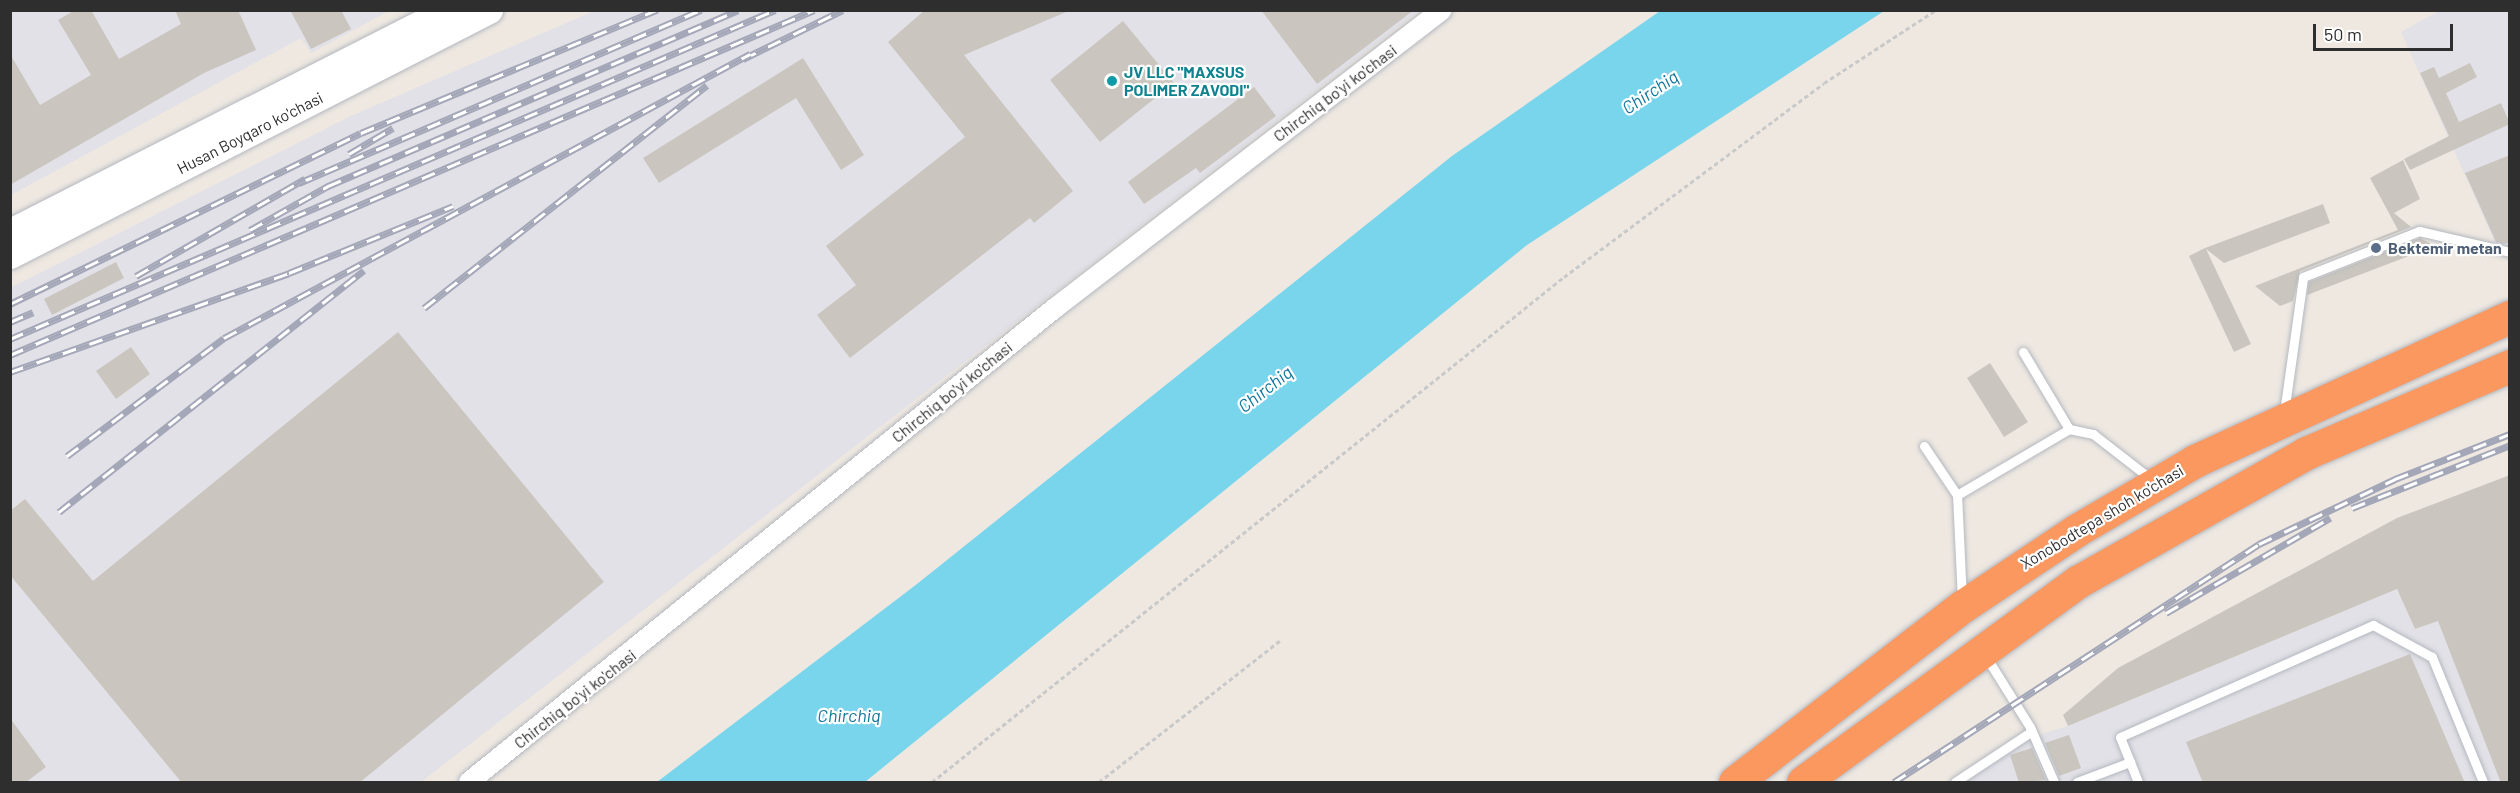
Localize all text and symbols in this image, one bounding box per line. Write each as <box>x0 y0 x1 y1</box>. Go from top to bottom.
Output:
scale bar <box>2316 12 2456 50</box>
text: 50 m <box>2324 23 2362 45</box>
street label: Chirchiq bo'yi ko'chasi <box>1269 40 1401 146</box>
place label: JV LLC "MAXSUS POLIMER ZAVODI" <box>1124 62 1249 100</box>
water label: Chirchiq <box>1618 65 1682 119</box>
marker: JV LLC "MAXSUS POLIMER ZAVODI" <box>1105 74 1119 88</box>
street label: Husan Boyqaro ko'chasi <box>174 88 326 178</box>
place label: Bektemir metan <box>2388 238 2502 258</box>
marker: Bektemir metan <box>2369 241 2383 255</box>
street label: Chirchiq bo'yi ko'chasi <box>888 337 1016 447</box>
water label: Chirchiq <box>1233 361 1297 417</box>
street label: Xonobodtepa shoh ko'chasi <box>2017 461 2187 573</box>
street label: Chirchiq bo'yi ko'chasi <box>510 645 640 753</box>
water label: Chirchiq <box>817 704 881 726</box>

